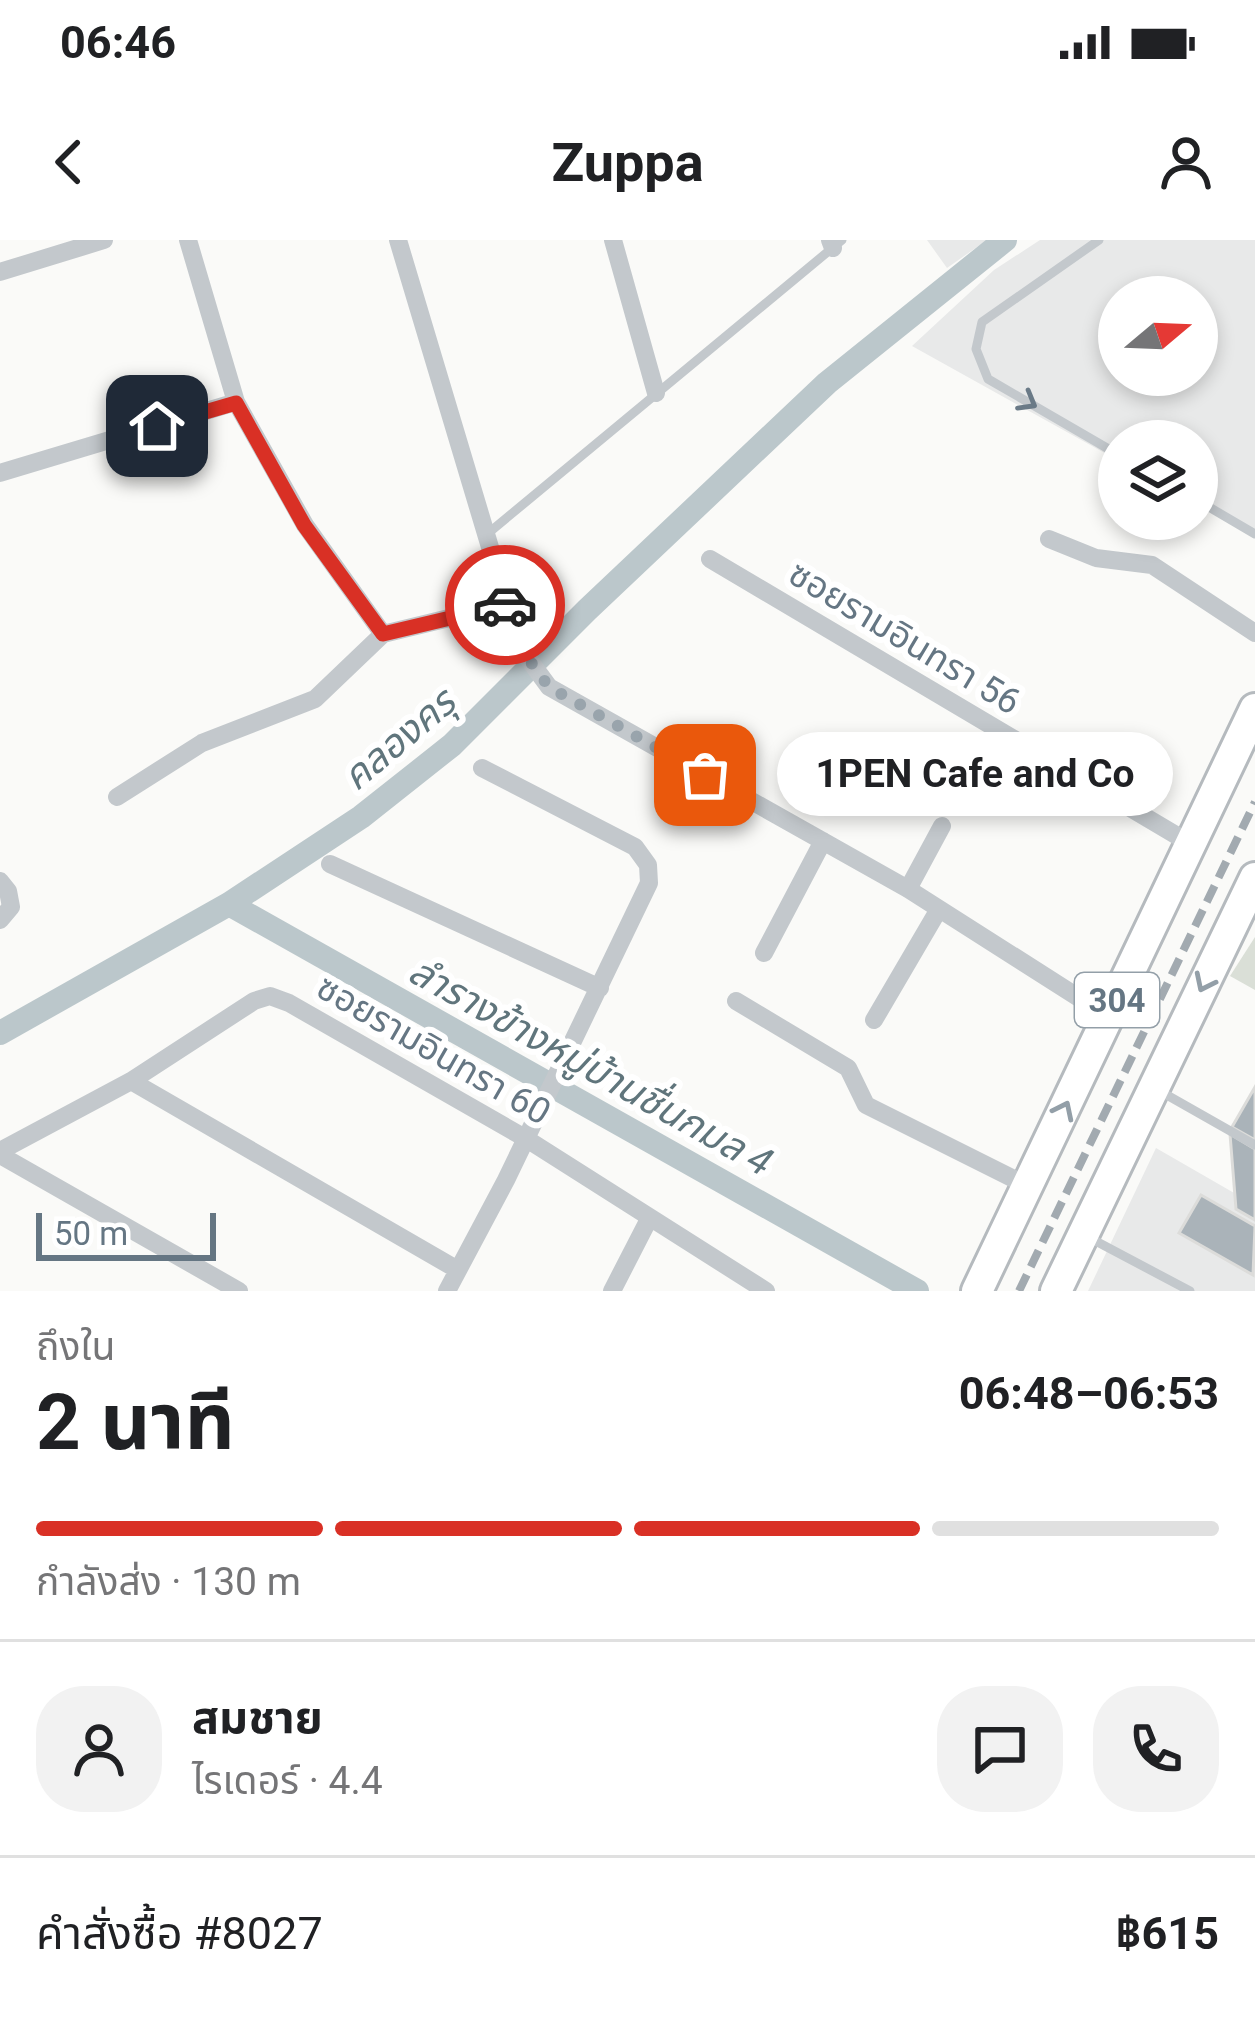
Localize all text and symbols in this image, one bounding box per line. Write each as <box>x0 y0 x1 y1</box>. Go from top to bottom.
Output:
text: 06:46 <box>60 16 176 69</box>
icon: back <box>36 129 102 195</box>
icon: person <box>1153 129 1219 195</box>
text: Zuppa <box>551 131 704 194</box>
north arrow <box>1098 276 1218 396</box>
map controls <box>1098 276 1218 540</box>
pin <box>106 375 208 477</box>
one-way arrow <box>1015 388 1037 411</box>
icon: home <box>124 393 190 459</box>
button: layers <box>1098 420 1218 540</box>
courier <box>445 545 565 665</box>
street label: ซอยรามอินทรา 56 <box>781 552 1028 723</box>
icon: car <box>472 572 538 638</box>
water label: คลองครุ <box>333 678 467 801</box>
pin <box>654 724 756 826</box>
callout: 1PEN Cafe and Co <box>777 733 1173 817</box>
icon: bag <box>672 742 738 808</box>
text: 1PEN Cafe and Co <box>815 751 1135 797</box>
water label: ลำรางข้างหมู่บ้านชื่นกมล 4 <box>400 944 782 1187</box>
street label: ซอยรามอินทรา 60 <box>309 966 558 1134</box>
one-way arrow <box>1195 971 1218 992</box>
road number: 304 <box>1075 973 1159 1027</box>
one-way arrow <box>1050 1101 1073 1122</box>
scale bar <box>36 1207 216 1260</box>
text: 50 m <box>54 1214 128 1253</box>
text: ถึงใน <box>36 1324 115 1370</box>
text: 06:48–06:53 <box>959 1367 1219 1420</box>
text: 2 นาที <box>36 1377 235 1468</box>
text: กำลังส่ง · 130 m <box>36 1559 301 1605</box>
button: person <box>36 1686 162 1812</box>
button: chat <box>937 1686 1063 1812</box>
button: phone <box>1093 1686 1219 1812</box>
text: สมชาย <box>192 1691 323 1744</box>
text: ไรเดอร์ · 4.4 <box>192 1758 383 1804</box>
text: คำสั่งซื้อ #8027 <box>36 1907 323 1960</box>
text: ฿615 <box>1115 1907 1219 1960</box>

